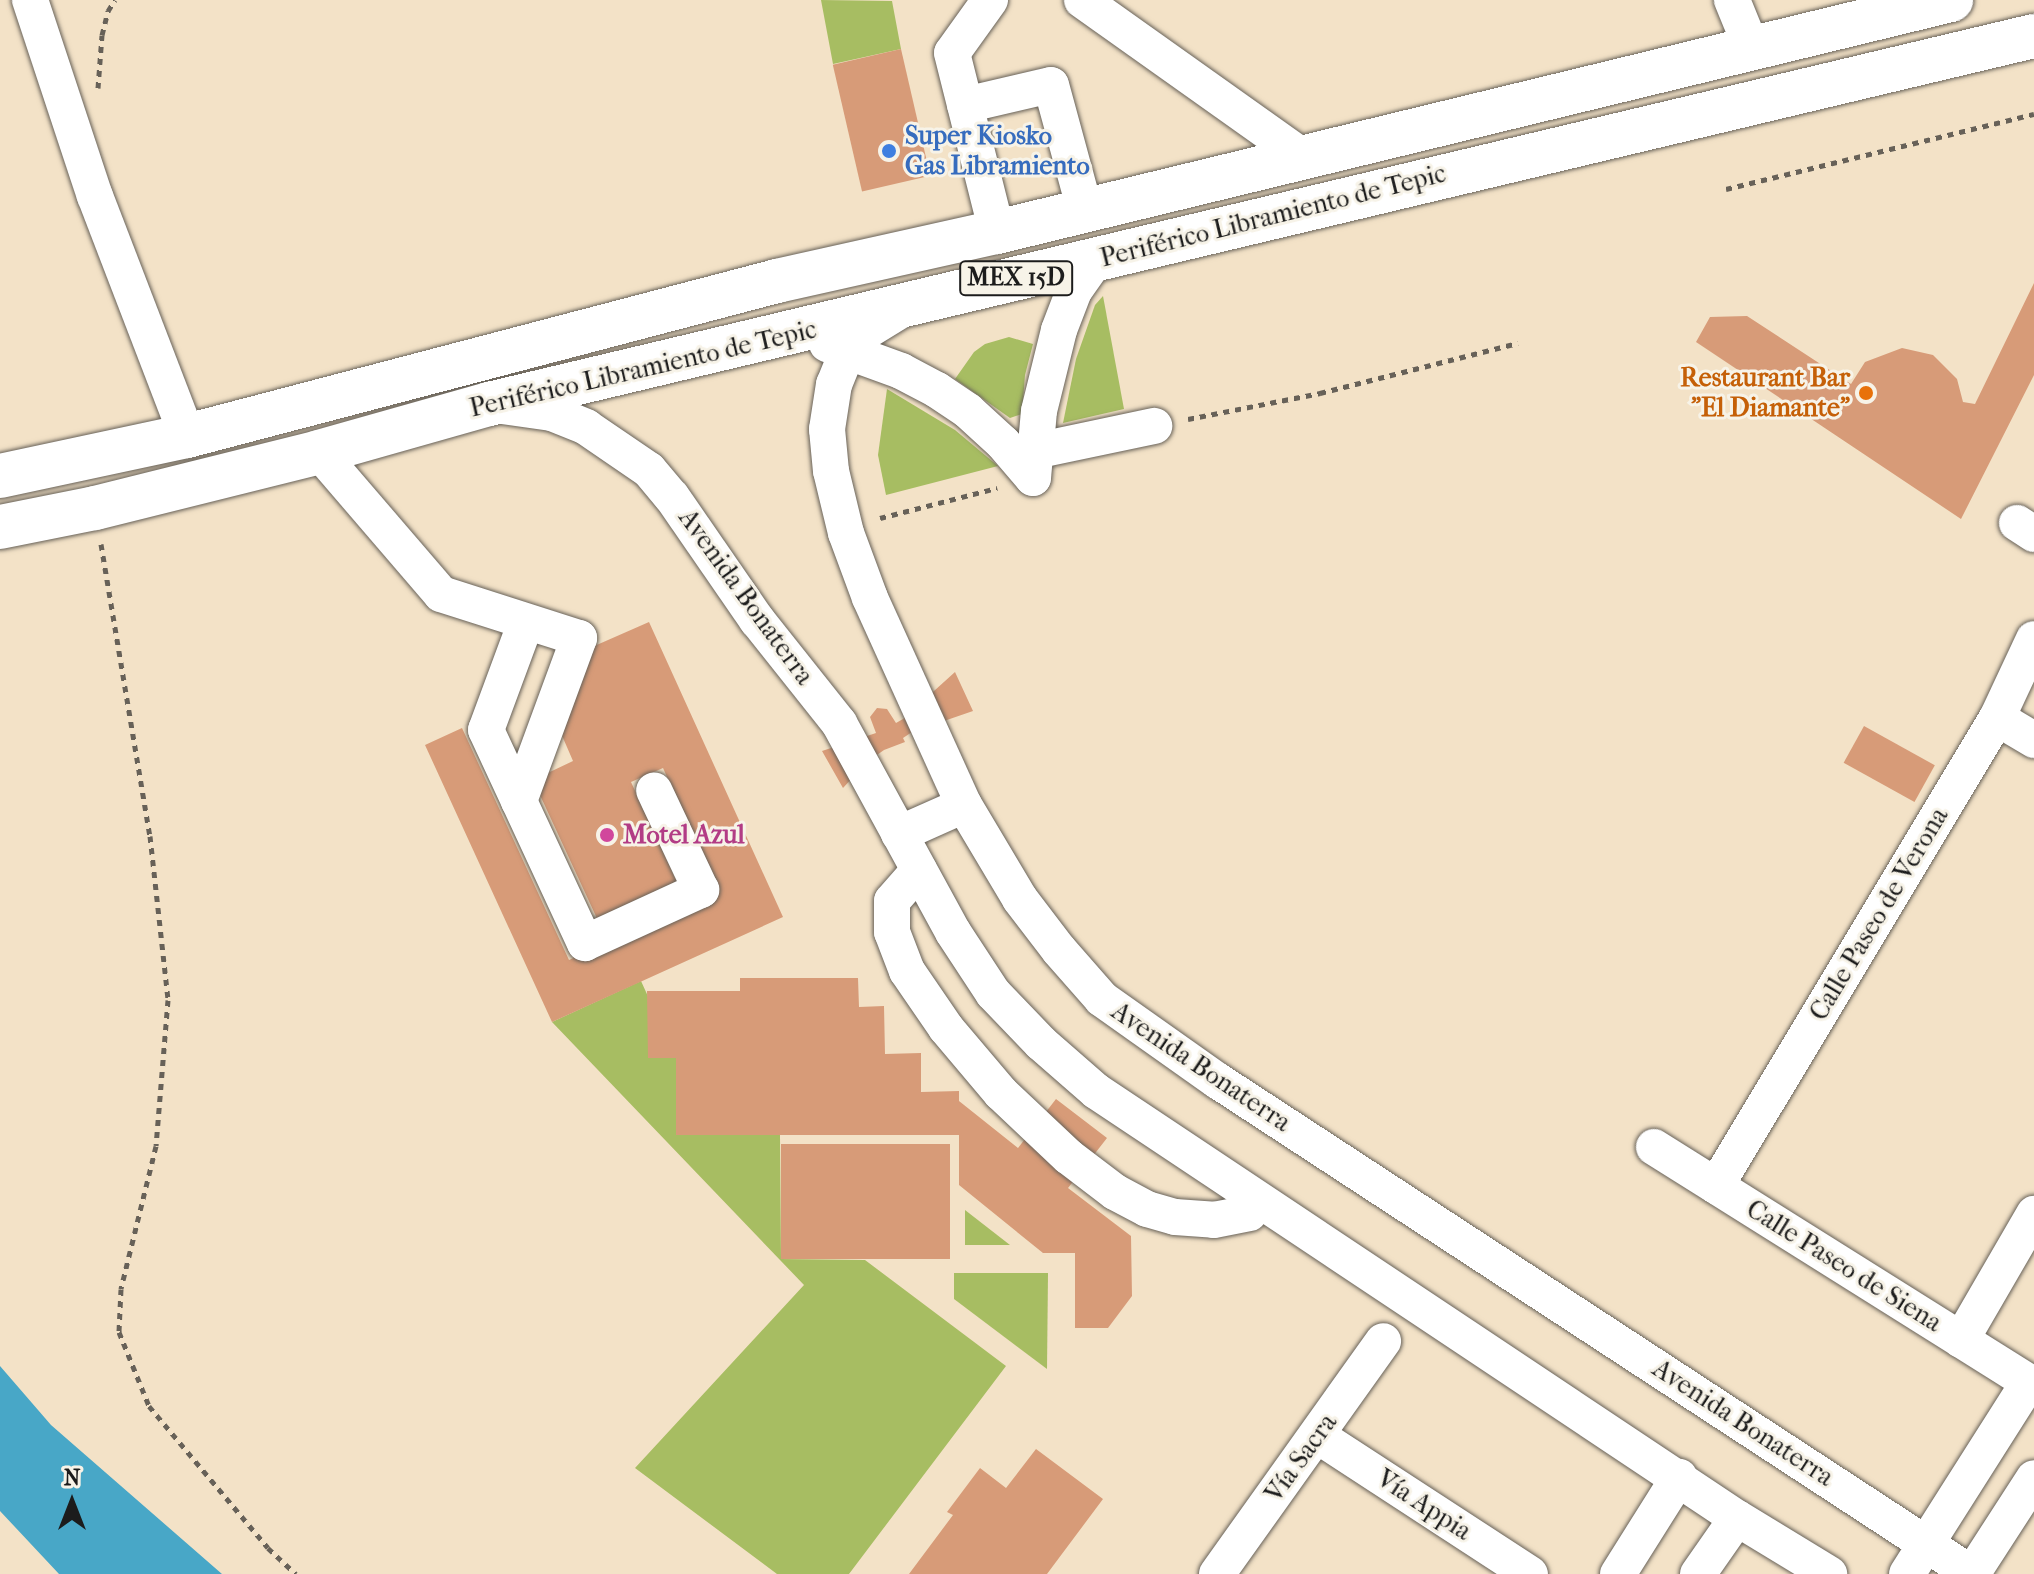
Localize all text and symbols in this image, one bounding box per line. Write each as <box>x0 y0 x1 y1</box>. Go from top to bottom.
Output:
place label: Super Kiosko Gas Libramiento <box>905 120 1090 182</box>
marker: Super Kiosko Gas Libramiento <box>880 142 898 160</box>
street label: Periférico Libramiento de Tepic <box>1097 158 1449 274</box>
road number: MEX 15D <box>958 258 1074 298</box>
street label: Periférico Libramiento de Tepic <box>467 314 819 424</box>
place label: Restaurant Bar "El Diamante" <box>1680 362 1850 424</box>
marker: Restaurant Bar "El Diamante" <box>1857 384 1875 402</box>
street label: Avenida Bonaterra <box>672 503 820 691</box>
street label: Calle Paseo de Verona <box>1803 802 1955 1026</box>
place label: Motel Azul <box>623 819 745 851</box>
marker: Motel Azul <box>598 826 616 844</box>
street label: Avenida Bonaterra <box>1106 996 1296 1138</box>
street label: Calle Paseo de Siena <box>1741 1193 1947 1339</box>
street label: Avenida Bonaterra <box>1647 1353 1839 1493</box>
street label: Vía Sacra <box>1259 1408 1343 1508</box>
north arrow <box>32 1462 112 1542</box>
street label: Vía Appia <box>1371 1463 1477 1547</box>
text: N <box>64 1465 80 1491</box>

